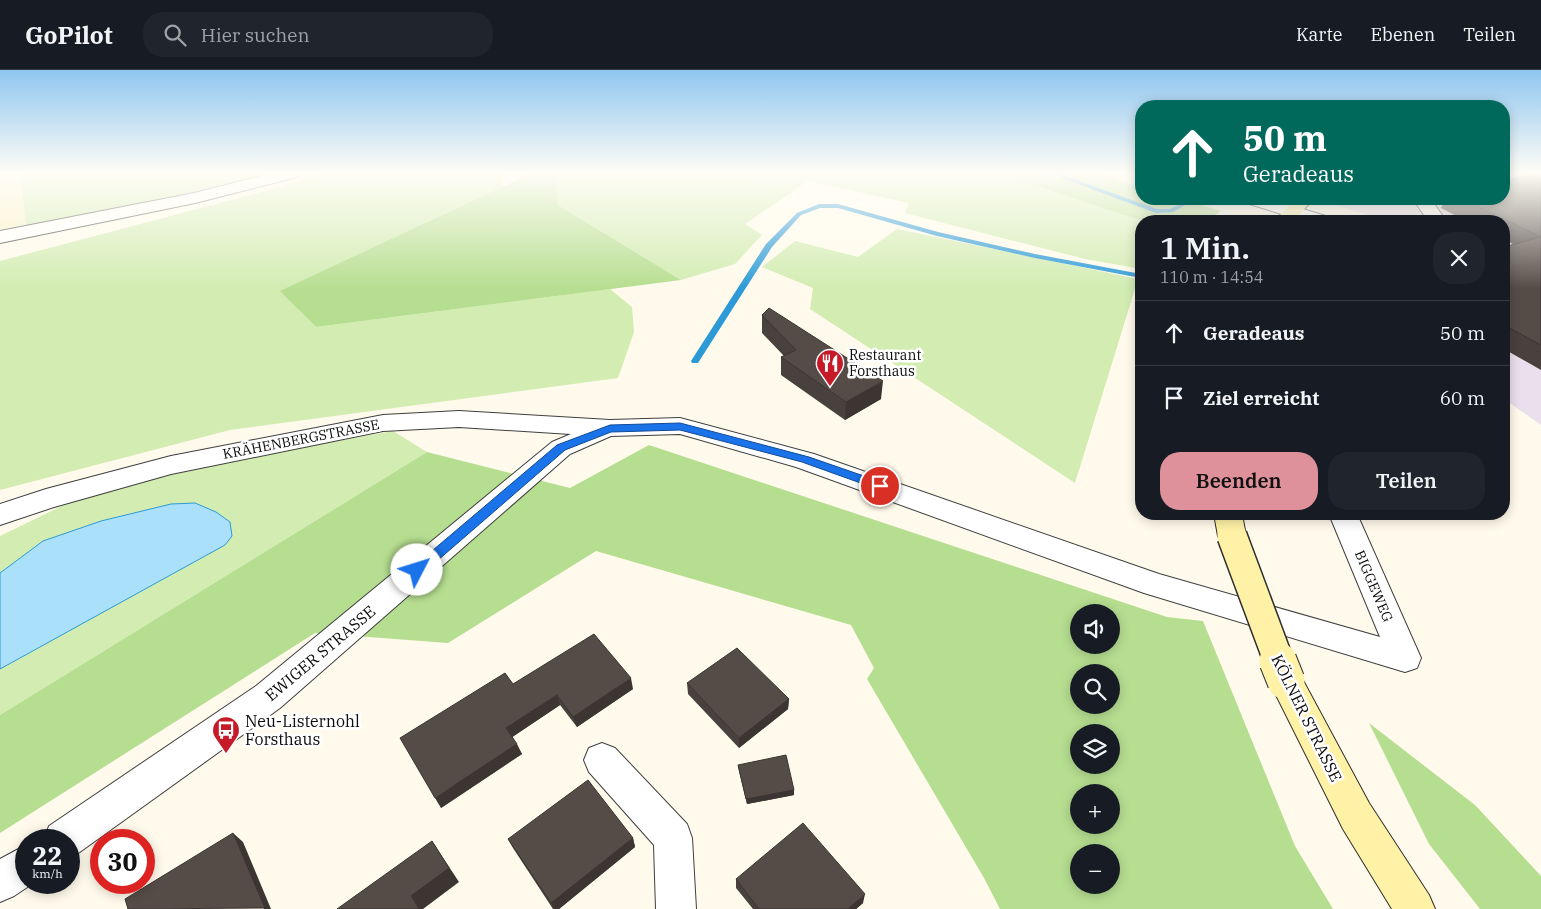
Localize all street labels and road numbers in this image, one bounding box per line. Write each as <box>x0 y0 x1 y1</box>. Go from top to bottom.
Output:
street label: KRÄHENBERGSTRASSE <box>221 415 381 463</box>
street label: BIGGEWEG <box>1351 547 1397 625</box>
street label: EWIGER STRASSE <box>261 601 379 705</box>
street label: KÖLNER STRASSE <box>1267 651 1347 785</box>

